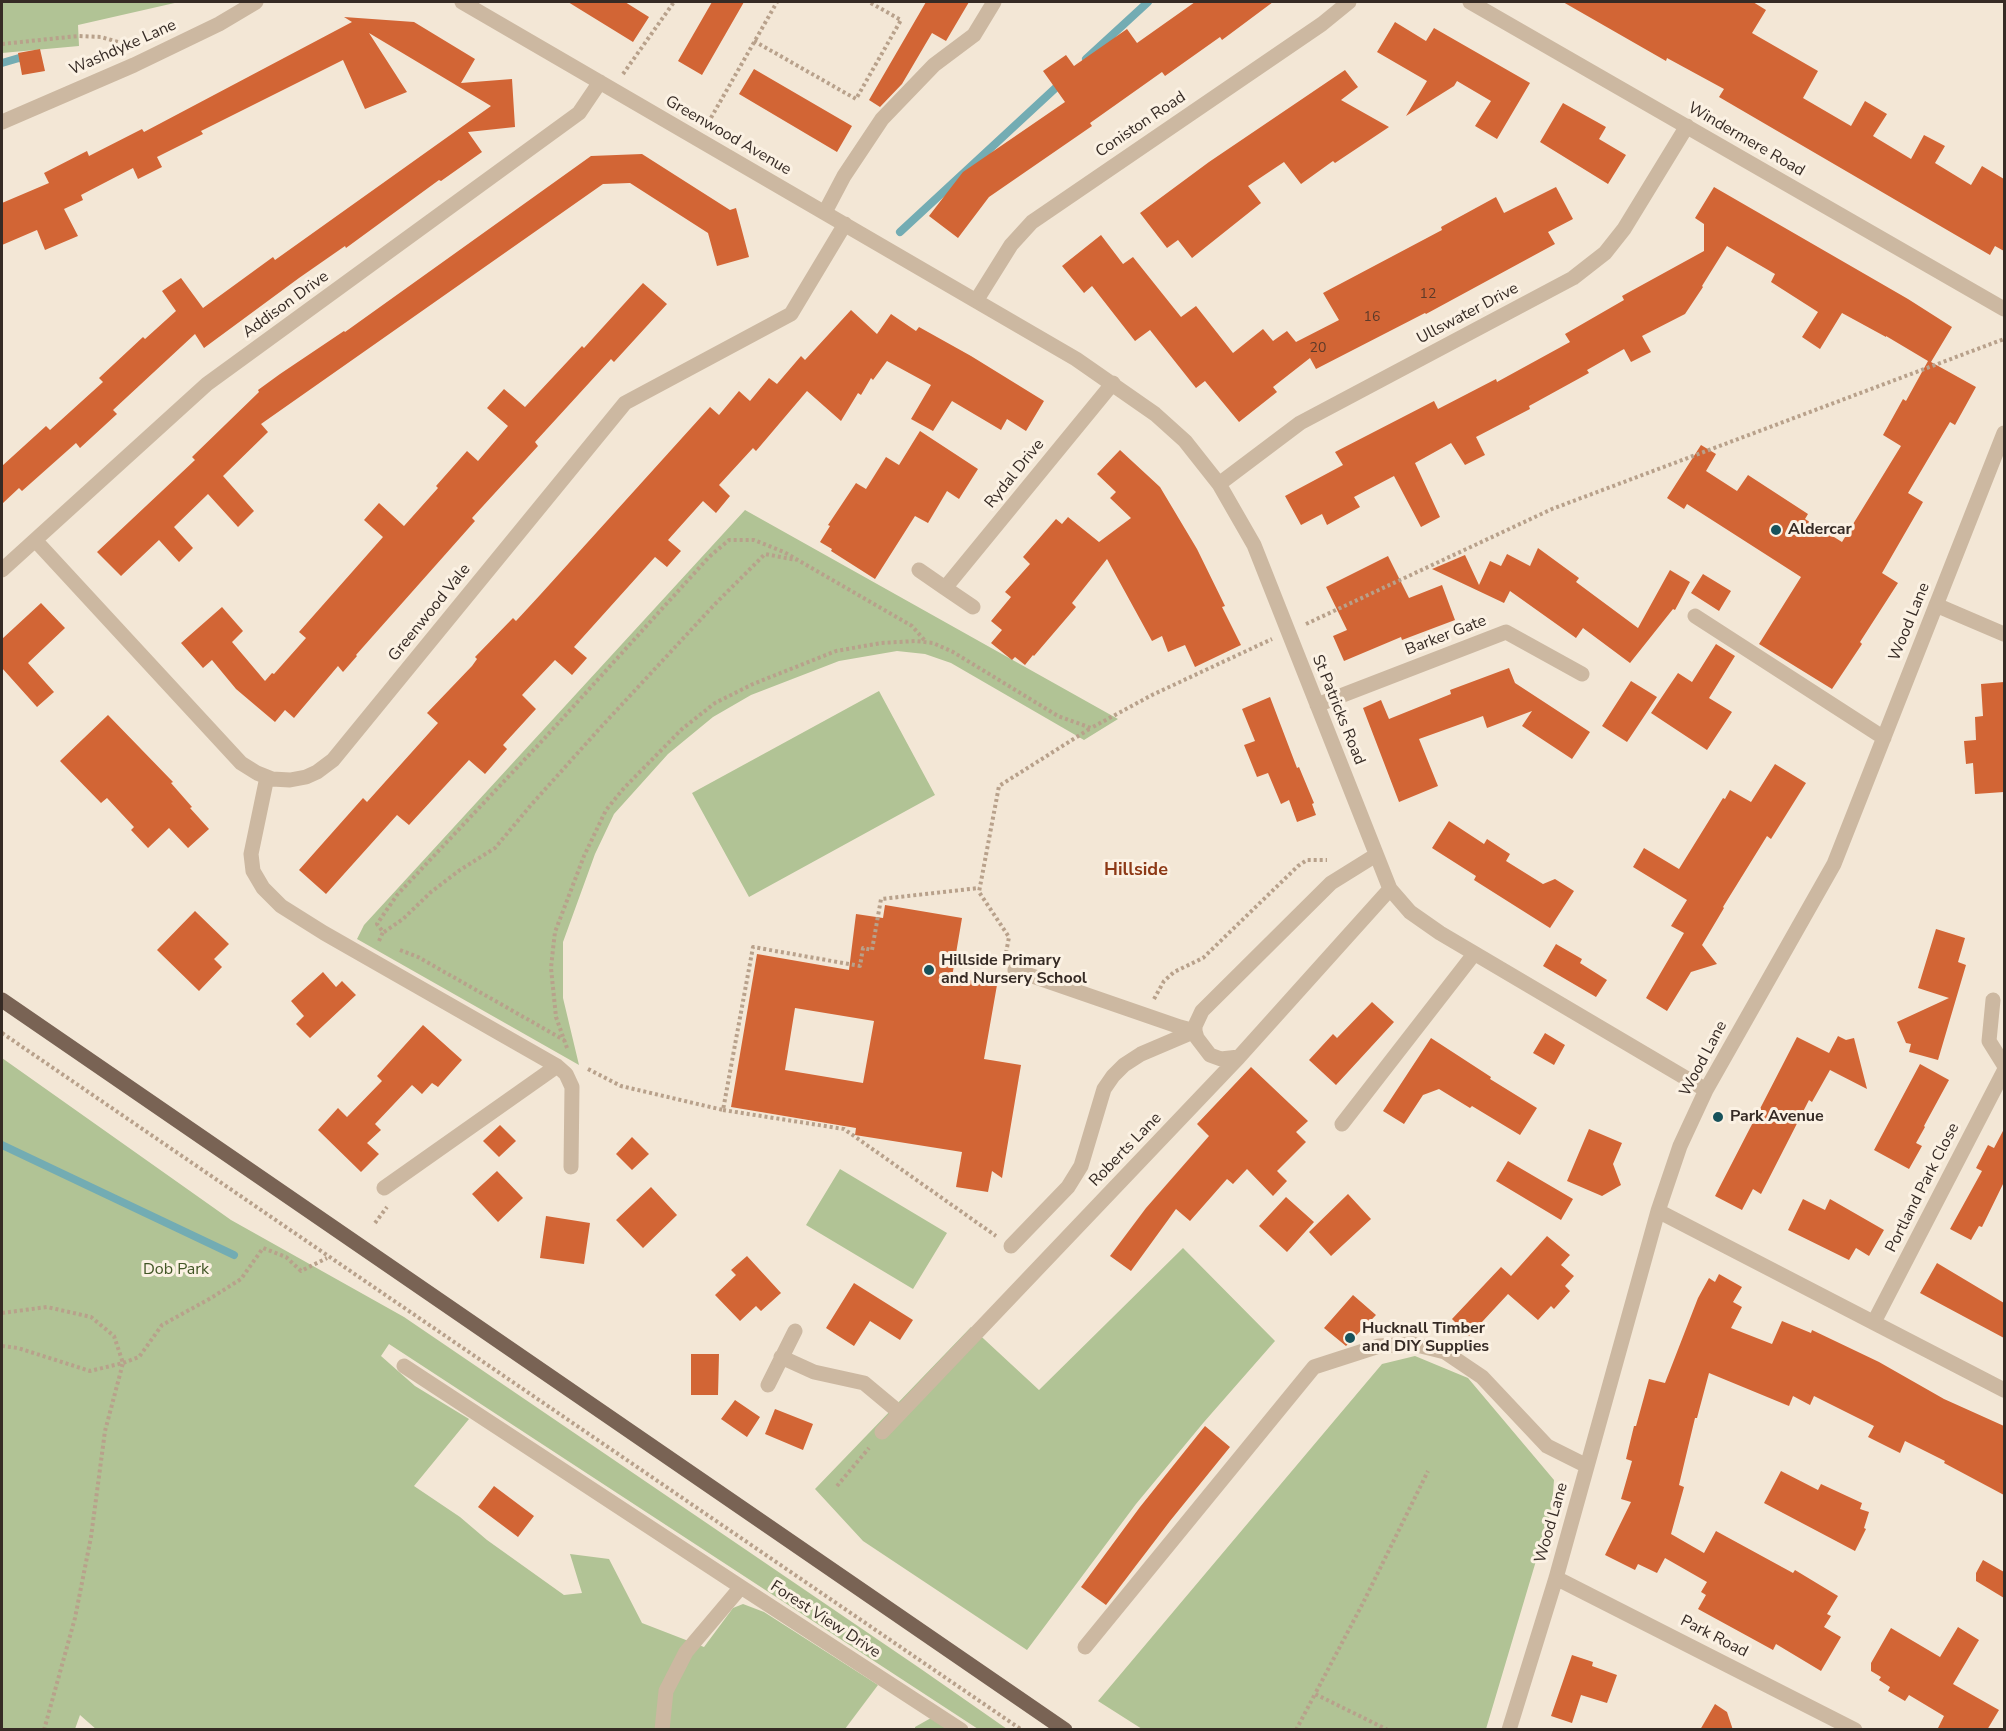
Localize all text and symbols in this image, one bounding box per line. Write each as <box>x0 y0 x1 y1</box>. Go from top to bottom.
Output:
street label: Washdyke Lane <box>67 16 179 80</box>
street label: Coniston Road <box>1092 88 1190 162</box>
street label: Greenwood Avenue <box>662 92 794 180</box>
street label: Windermere Road <box>1684 99 1808 181</box>
street label: Addison Drive <box>239 267 333 343</box>
street label: Ullswater Drive <box>1414 279 1522 349</box>
house number: 12 <box>1420 287 1436 303</box>
house number: 16 <box>1364 310 1380 326</box>
house number: 20 <box>1310 341 1326 357</box>
street label: Rydal Drive <box>981 436 1049 512</box>
place label: Aldercar <box>1788 520 1852 540</box>
marker: Aldercar <box>1769 523 1783 537</box>
street label: Greenwood Vale <box>385 560 475 666</box>
street label: Wood Lane <box>1886 580 1934 664</box>
street label: Barker Gate <box>1403 612 1489 660</box>
street label: St Patricks Road <box>1307 652 1369 768</box>
district label: Hillside <box>1104 860 1168 882</box>
place label: Hillside Primary and Nursery School <box>941 951 1087 989</box>
marker: Hillside Primary and Nursery School <box>922 963 936 977</box>
street label: Wood Lane <box>1676 1018 1732 1100</box>
place label: Park Avenue <box>1730 1107 1824 1127</box>
street label: Roberts Lane <box>1086 1109 1166 1191</box>
marker: Park Avenue <box>1711 1110 1725 1124</box>
street label: Portland Park Close <box>1882 1120 1964 1256</box>
park label: Dob Park <box>143 1260 209 1280</box>
place label: Hucknall Timber and DIY Supplies <box>1362 1319 1489 1357</box>
marker: Hucknall Timber and DIY Supplies <box>1343 1331 1357 1345</box>
street label: Wood Lane <box>1531 1481 1573 1565</box>
street label: Forest View Drive <box>766 1577 884 1663</box>
street label: Park Road <box>1677 1612 1751 1662</box>

